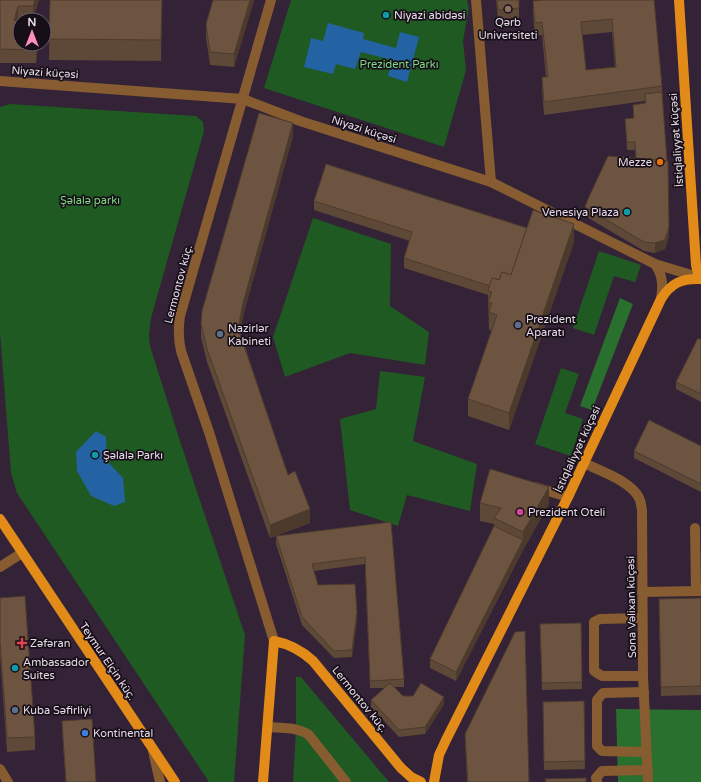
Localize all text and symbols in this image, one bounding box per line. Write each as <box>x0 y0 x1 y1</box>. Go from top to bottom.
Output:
marker: Qərb Universiteti <box>503 4 513 14</box>
place label: Niyazi abidəsi <box>394 9 466 22</box>
marker: Niyazi abidəsi <box>381 10 391 20</box>
north arrow <box>12 12 52 52</box>
text: N <box>28 16 36 29</box>
place label: Qərb Universiteti <box>478 16 538 42</box>
park label: Prezident Parkı <box>360 58 438 71</box>
street label: Niyazi küçəsi <box>11 64 79 81</box>
street label: İstiqlaliyyət küçəsi <box>667 92 686 187</box>
street label: Niyazi küçəsi <box>330 113 398 146</box>
place label: Mezze <box>618 156 652 169</box>
marker: Mezze <box>655 157 665 167</box>
park label: Şəlalə parkı <box>60 194 120 207</box>
place label: Venesiya Plaza <box>542 206 619 219</box>
marker: Venesiya Plaza <box>622 207 632 217</box>
street label: Lermontov küç. <box>162 243 195 325</box>
place label: Prezident Aparatı <box>526 313 576 339</box>
marker: Prezident Aparatı <box>513 320 523 330</box>
place label: Nazirlər Kabineti <box>228 322 271 348</box>
marker: Nazirlər Kabineti <box>215 329 225 339</box>
street label: İstiqlaliyyət küçəsi <box>552 404 603 495</box>
place label: Şəlalə Parkı <box>103 449 163 462</box>
marker: Şəlalə Parkı <box>90 450 100 460</box>
place label: Prezident Oteli <box>528 506 605 519</box>
marker: Prezident Oteli <box>515 507 525 517</box>
street label: Sona Vəlixan küçəsi <box>624 556 639 658</box>
street label: Teymur Elçin küç. <box>77 620 139 703</box>
place label: Zəfəran <box>30 637 70 650</box>
marker: Zəfəran <box>17 638 27 648</box>
place label: Ambassador Suites <box>23 656 90 682</box>
marker: Ambassador Suites <box>10 663 20 673</box>
street label: Lermontov küç. <box>329 664 390 735</box>
place label: Kuba Səfirliyi <box>23 704 91 717</box>
marker: Kuba Səfirliyi <box>10 705 20 715</box>
place label: Kontinental <box>93 727 153 740</box>
marker: Kontinental <box>80 728 90 738</box>

